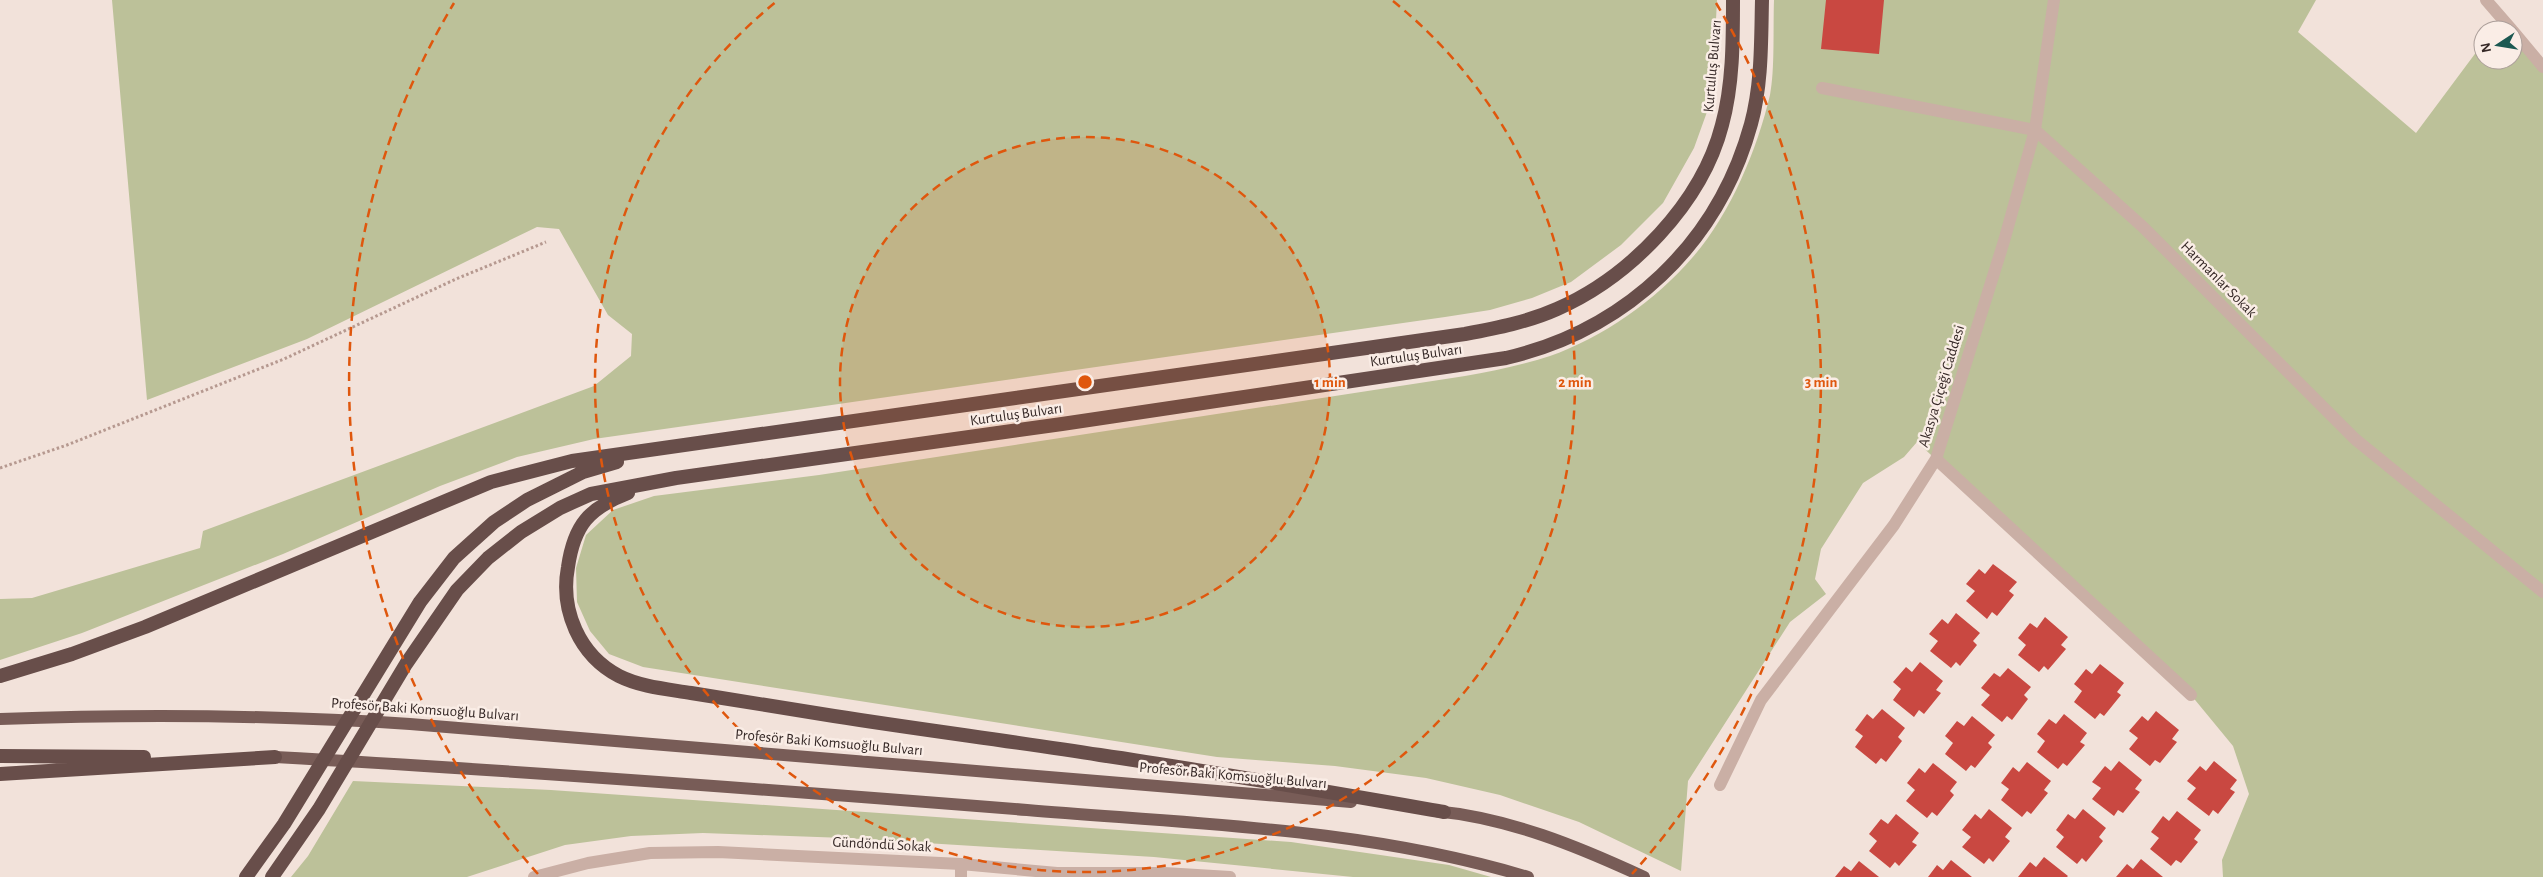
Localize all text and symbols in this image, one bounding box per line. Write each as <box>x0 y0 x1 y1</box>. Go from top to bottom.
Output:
street label: Kurtuluş Bulvarı <box>1701 19 1724 113</box>
north arrow <box>2473 20 2523 70</box>
text: N <box>2478 41 2494 54</box>
street label: Harmanlar Sokak <box>2178 239 2260 320</box>
street label: Akasya Çiçeği Caddesi <box>1916 323 1967 449</box>
street label: Kurtuluş Bulvarı <box>1369 342 1463 369</box>
centre of rings <box>1076 373 1094 391</box>
text: 1 min <box>1314 375 1346 390</box>
text: 2 min <box>1558 375 1592 390</box>
text: 3 min <box>1805 375 1837 390</box>
street label: Kurtuluş Bulvarı <box>969 401 1063 428</box>
street label: Profesör Baki Komsuoğlu Bulvarı <box>331 695 519 724</box>
street label: Profesör Baki Komsuoğlu Bulvarı <box>735 727 923 758</box>
street label: Profesör Baki Komsuoğlu Bulvarı <box>1139 760 1327 791</box>
street label: Gündöndü Sokak <box>832 834 932 855</box>

